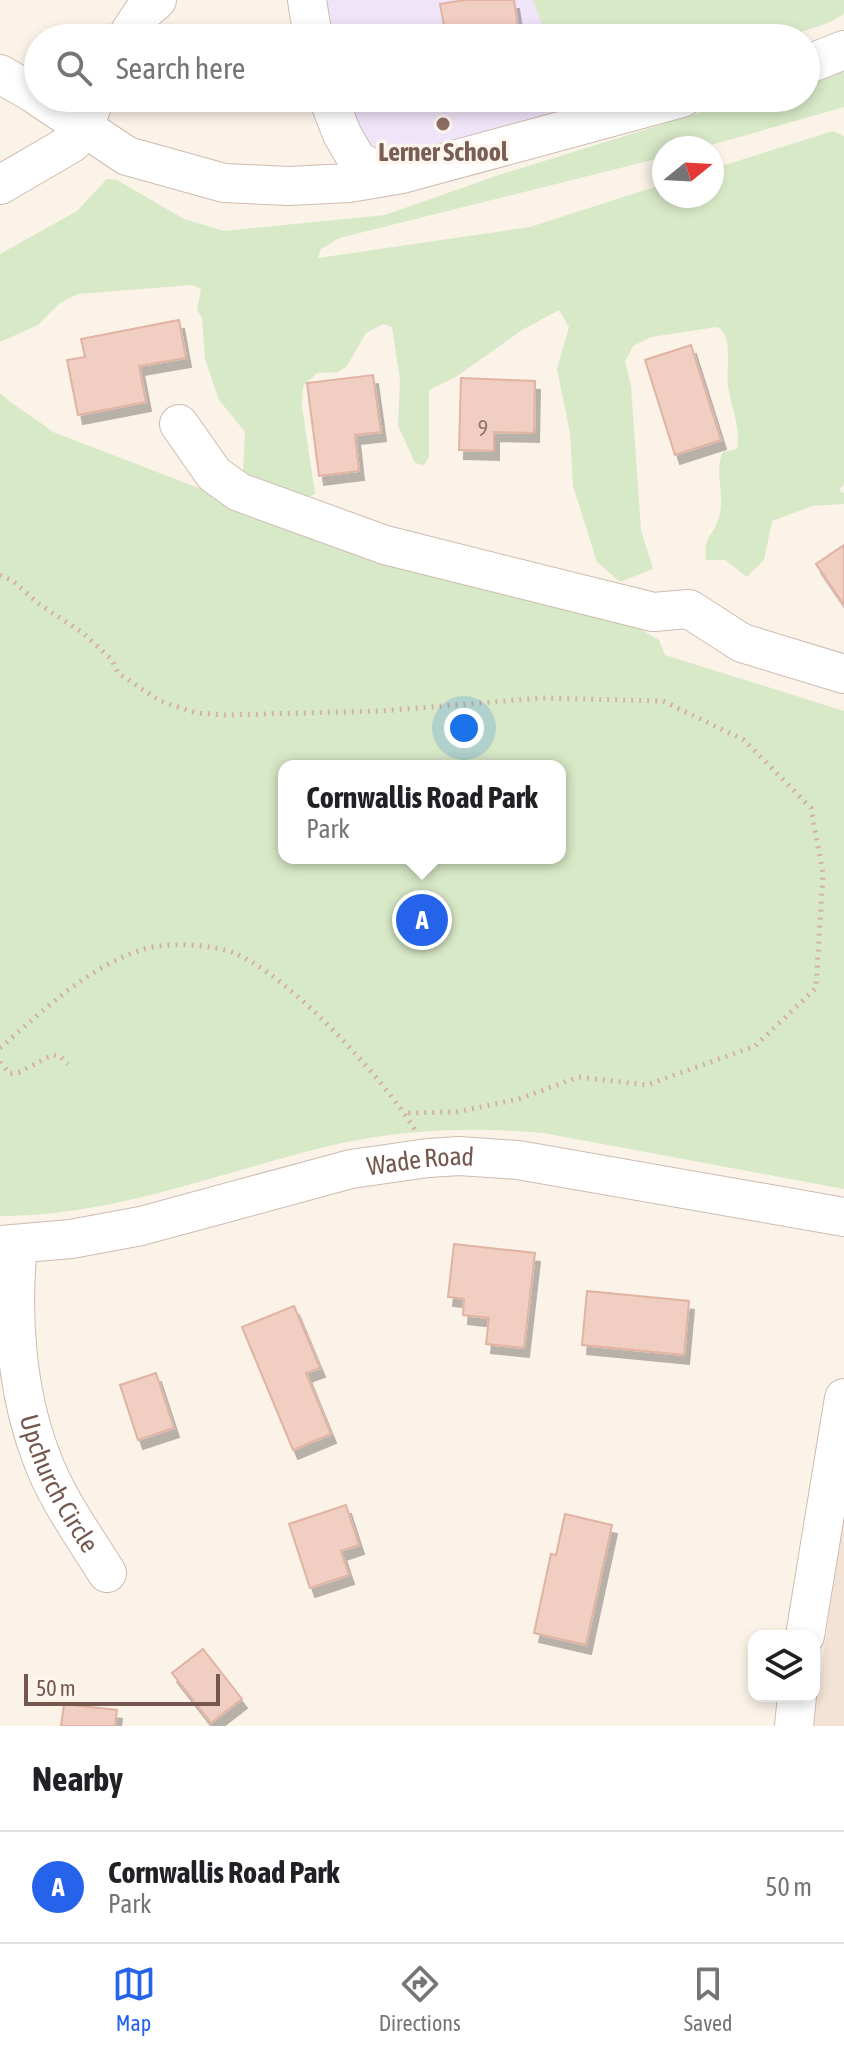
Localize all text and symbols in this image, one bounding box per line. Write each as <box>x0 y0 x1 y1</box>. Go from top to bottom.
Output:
search box <box>24 24 820 112</box>
icon: search <box>52 46 96 90</box>
text: Search here <box>116 51 245 85</box>
marker: Lerner School <box>434 115 452 133</box>
north arrow <box>652 136 724 208</box>
place label: Lerner School <box>378 137 509 167</box>
house number: 9 <box>478 415 488 441</box>
your location <box>444 708 484 748</box>
popup <box>278 760 566 864</box>
text: Cornwallis Road Park <box>306 780 538 814</box>
text: Park <box>306 814 350 844</box>
pin: A <box>396 890 448 950</box>
street label: Wade Road <box>365 1141 475 1182</box>
street label: Upchurch Circle <box>14 1411 105 1558</box>
map controls <box>748 1630 820 1702</box>
button: layers <box>748 1630 820 1702</box>
scale bar <box>24 1670 220 1706</box>
text: 50 m <box>36 1675 76 1701</box>
text: Nearby <box>32 1759 123 1798</box>
text: Cornwallis Road Park <box>108 1855 340 1889</box>
text: A <box>52 1872 64 1902</box>
text: 50 m <box>765 1872 812 1902</box>
text: Park <box>108 1889 151 1919</box>
tab: Map <box>112 1962 156 2036</box>
tab: Directions <box>379 1962 461 2036</box>
tab: Saved <box>684 1962 732 2036</box>

